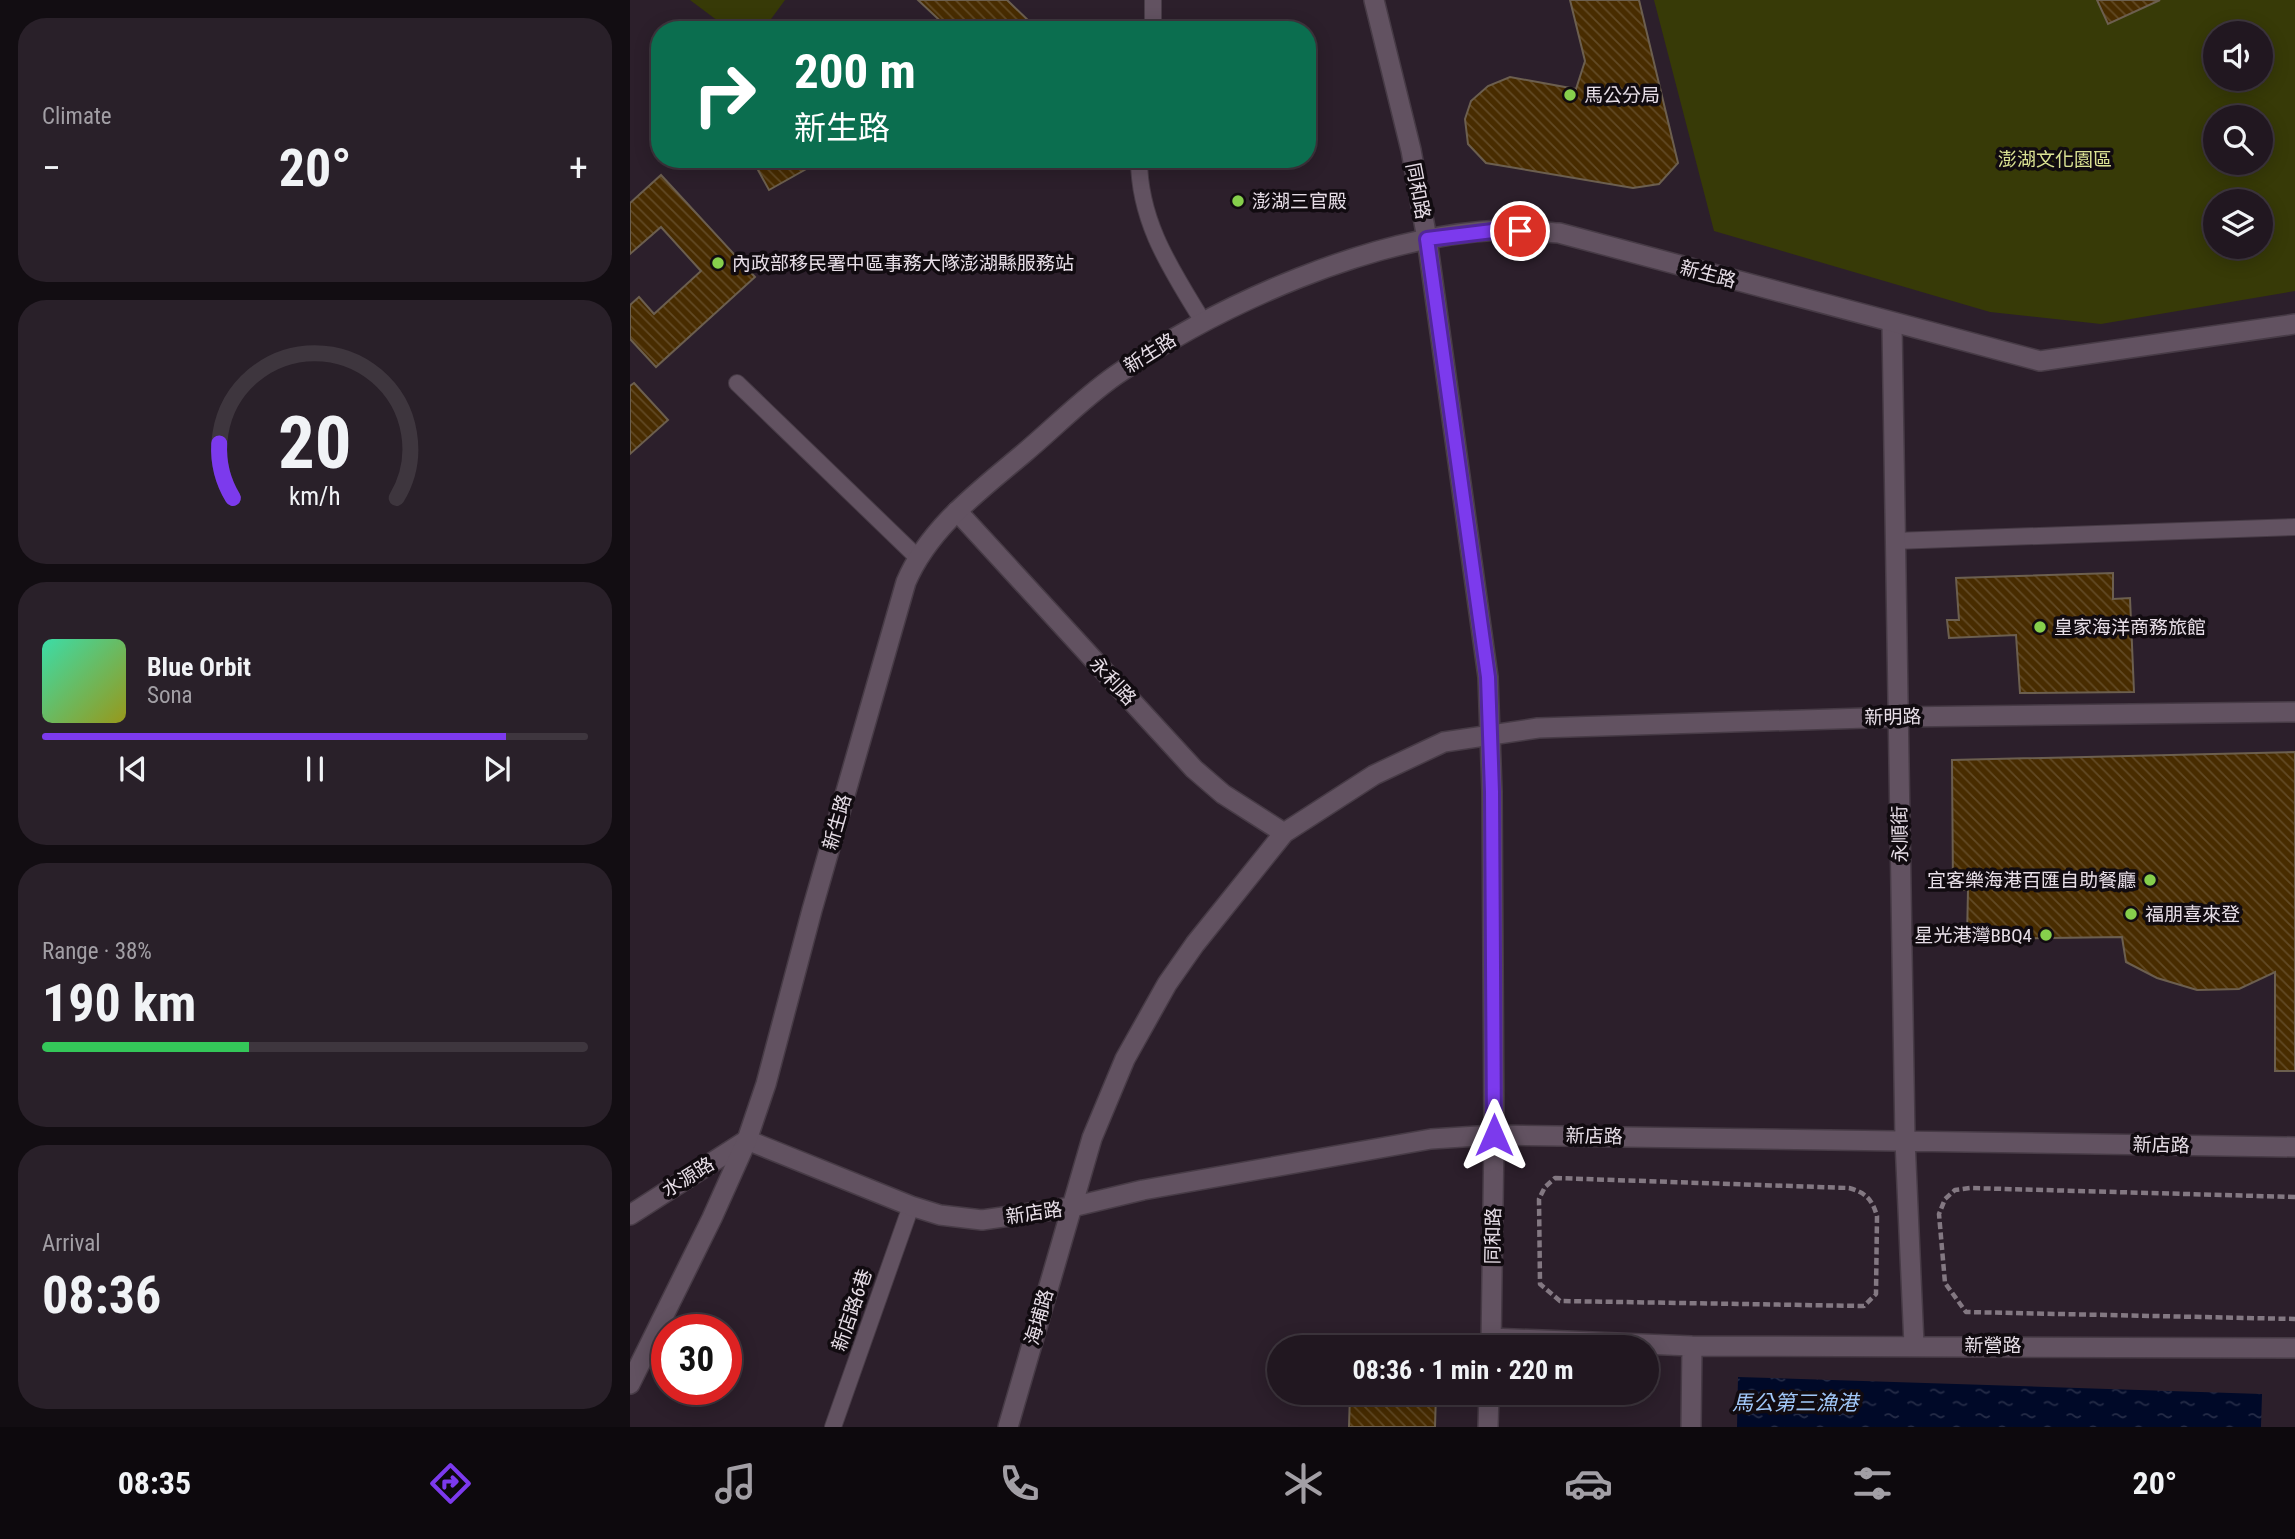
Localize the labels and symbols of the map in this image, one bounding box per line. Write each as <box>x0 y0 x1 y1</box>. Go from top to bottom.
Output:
place label: 馬公分局 <box>1584 84 1660 107</box>
marker: 馬公分局 <box>1562 87 1578 103</box>
park label: 澎湖文化園區 <box>1998 148 2112 171</box>
street label: 同和路 <box>1401 161 1435 221</box>
place label: 澎湖三官殿 <box>1252 190 1347 213</box>
marker: 澎湖三官殿 <box>1230 193 1246 209</box>
pin <box>1490 201 1550 261</box>
place label: 內政部移民署中區事務大隊澎湖縣服務站 <box>732 252 1074 275</box>
marker: 內政部移民署中區事務大隊澎湖縣服務站 <box>710 255 726 271</box>
street label: 新生路 <box>1677 256 1739 292</box>
street label: 新生路 <box>1120 328 1180 378</box>
place label: 皇家海洋商務旅館 <box>2054 616 2206 639</box>
marker: 皇家海洋商務旅館 <box>2032 619 2048 635</box>
street label: 永利路 <box>1085 652 1141 710</box>
street label: 新明路 <box>1864 705 1922 729</box>
street label: 新生路 <box>818 791 856 853</box>
street label: 永順街 <box>1888 805 1912 863</box>
place label: 宜客樂海港百匯自助餐廳 <box>1927 869 2136 892</box>
marker: 宜客樂海港百匯自助餐廳 <box>2142 872 2158 888</box>
place label: 福朋喜來登 <box>2145 903 2240 926</box>
marker: 福朋喜來登 <box>2123 906 2139 922</box>
place label: 星光港灣BBQ4 <box>1914 924 2032 947</box>
marker: 星光港灣BBQ4 <box>2038 927 2054 943</box>
position arrow <box>1457 1098 1531 1172</box>
street label: 新店路 <box>1565 1124 1623 1148</box>
street label: 新店路 <box>2132 1133 2190 1157</box>
street label: 水源路 <box>658 1152 718 1202</box>
street label: 新店路 <box>1004 1198 1064 1228</box>
street label: 同和路 <box>1481 1207 1505 1265</box>
street label: 新店路6巷 <box>827 1266 877 1354</box>
street label: 海埔路 <box>1020 1286 1058 1348</box>
speed limit sign: 30 <box>651 1314 742 1405</box>
street label: 新營路 <box>1964 1334 2022 1357</box>
water label: 馬公第三漁港 <box>1732 1391 1861 1415</box>

